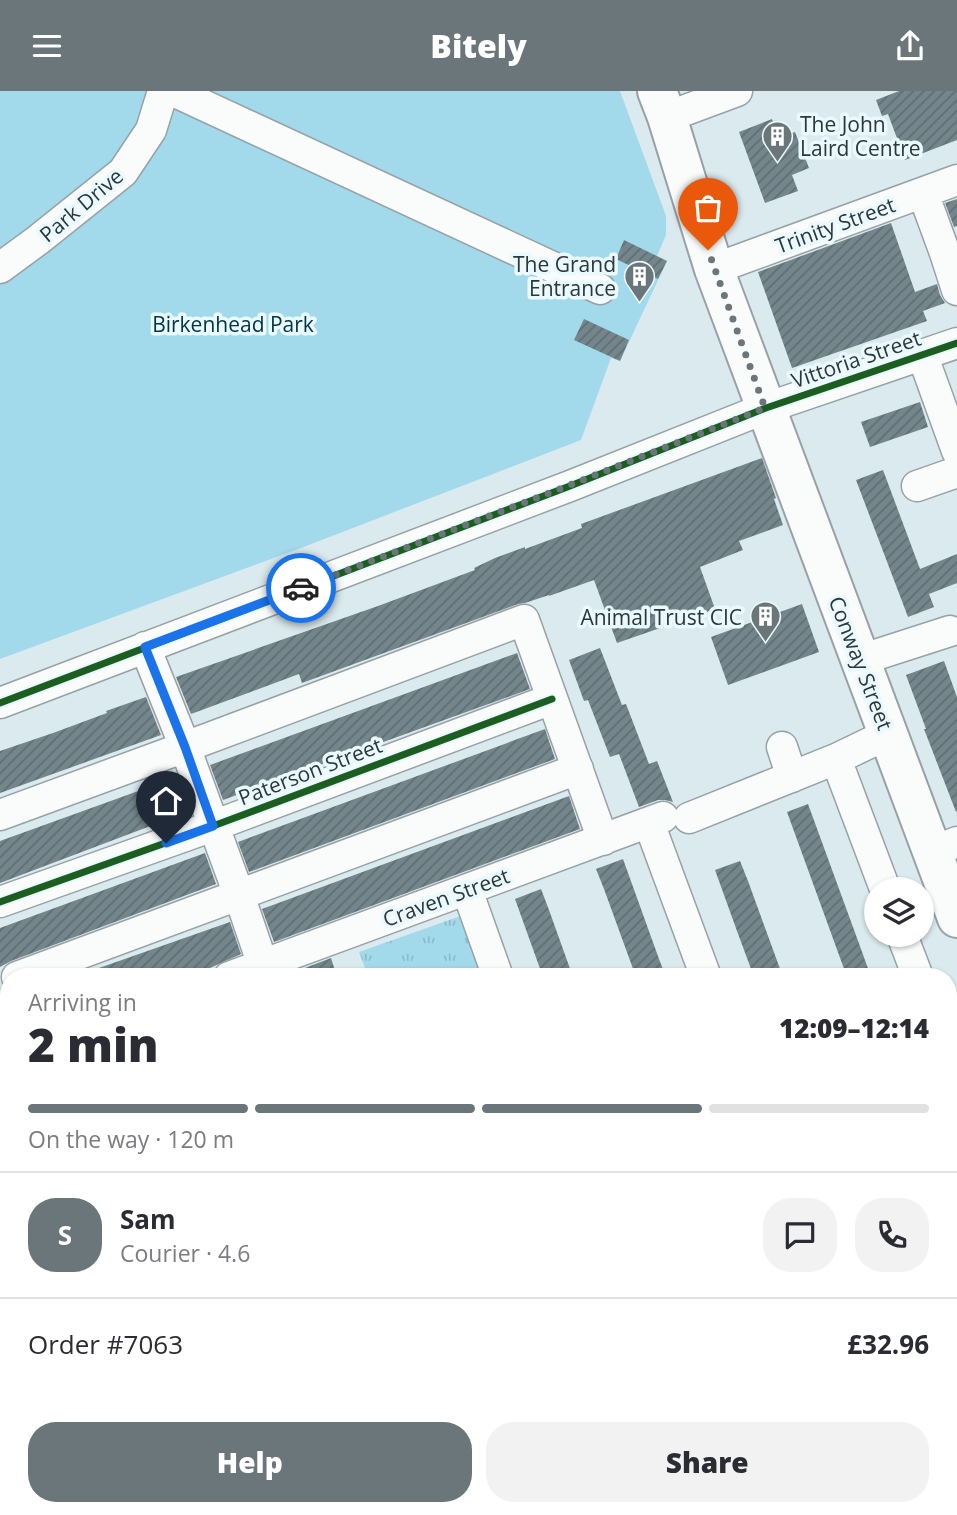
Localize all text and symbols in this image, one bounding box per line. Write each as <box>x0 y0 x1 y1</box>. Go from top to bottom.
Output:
text: Bitely <box>430 24 527 67</box>
icon: menu <box>28 27 66 65</box>
icon: share <box>891 27 929 65</box>
place label: The John Laird Centre <box>800 110 921 162</box>
building icon: The John Laird Centre <box>760 119 794 163</box>
street label: Park Drive <box>33 162 129 248</box>
pin <box>678 178 738 250</box>
icon: bag <box>689 189 727 227</box>
street label: Trinity Street <box>771 190 899 260</box>
place label: The Grand Entrance <box>513 250 616 302</box>
building icon: The Grand Entrance <box>622 259 656 303</box>
park label: Birkenhead Park <box>152 310 314 338</box>
street label: Vittoria Street <box>788 324 924 394</box>
courier <box>266 553 336 623</box>
icon: car <box>282 569 320 607</box>
street label: Conway Street <box>823 592 899 734</box>
building icon: Animal Trust CIC <box>748 600 782 644</box>
place label: Animal Trust CIC <box>580 603 742 631</box>
street label: Paterson Street <box>234 731 386 811</box>
pin <box>136 771 196 843</box>
icon: home <box>147 782 185 820</box>
street label: Craven Street <box>379 861 513 933</box>
map controls <box>864 877 934 947</box>
button: layers <box>864 877 934 947</box>
text: Arriving in <box>28 986 137 1018</box>
text: 12:09–12:14 <box>779 1010 929 1046</box>
text: 2 min <box>28 1013 159 1075</box>
text: On the way · 120 m <box>28 1123 234 1155</box>
button: chat <box>763 1198 837 1272</box>
button: phone <box>855 1198 929 1272</box>
text: Sam <box>120 1201 176 1237</box>
text: S <box>58 1217 72 1253</box>
text: Courier · 4.6 <box>120 1237 250 1269</box>
text: Order #7063 <box>28 1326 183 1362</box>
text: £32.96 <box>847 1326 929 1362</box>
button: Help <box>28 1422 472 1502</box>
button: Share <box>486 1422 929 1502</box>

